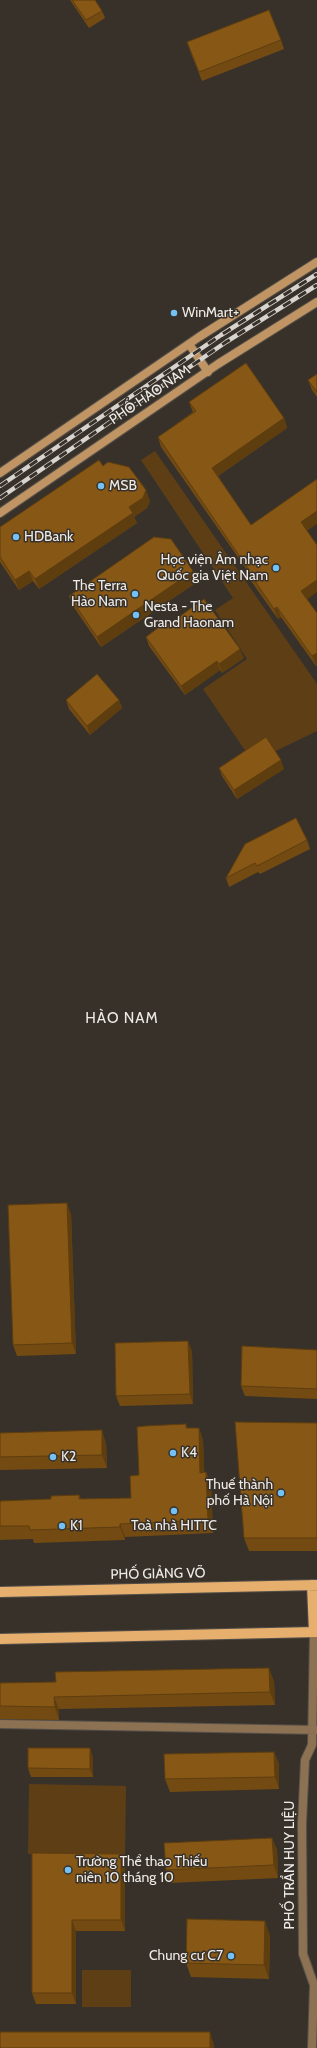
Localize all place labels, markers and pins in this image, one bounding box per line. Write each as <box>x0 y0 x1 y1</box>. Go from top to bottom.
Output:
place label: WinMart+ <box>182 305 239 321</box>
marker: WinMart+ <box>169 308 179 318</box>
place label: MSB <box>109 478 137 494</box>
marker: MSB <box>96 481 106 491</box>
place label: HDBank <box>24 529 73 545</box>
marker: HDBank <box>11 532 21 542</box>
place label: Học viện Âm nhạc Quốc gia Việt Nam <box>157 552 268 584</box>
marker: Học viện Âm nhạc Quốc gia Việt Nam <box>271 563 281 573</box>
place label: The Terra Hào Nam <box>71 578 127 610</box>
marker: The Terra Hào Nam <box>130 589 140 599</box>
place label: Nesta - The Grand Haonam <box>144 599 234 632</box>
marker: Nesta - The Grand Haonam <box>131 610 141 620</box>
place label: K4 <box>181 1445 197 1461</box>
marker: K4 <box>168 1448 178 1458</box>
place label: K2 <box>61 1449 76 1465</box>
marker: K2 <box>48 1452 58 1462</box>
place label: Thuế thành phố Hà Nội <box>206 1477 273 1510</box>
marker: Thuế thành phố Hà Nội <box>276 1488 286 1498</box>
marker: Toà nhà HITTC <box>169 1506 179 1516</box>
place label: K1 <box>70 1518 82 1534</box>
place label: Toà nhà HITTC <box>131 1518 217 1534</box>
marker: K1 <box>57 1521 67 1531</box>
place label: Trường Thể thao Thiếu niên 10 tháng 10 <box>76 1854 207 1886</box>
marker: Trường Thể thao Thiếu niên 10 tháng 10 <box>63 1865 73 1875</box>
place label: Chung cư C7 <box>149 1948 223 1964</box>
marker: Chung cư C7 <box>226 1951 236 1961</box>

